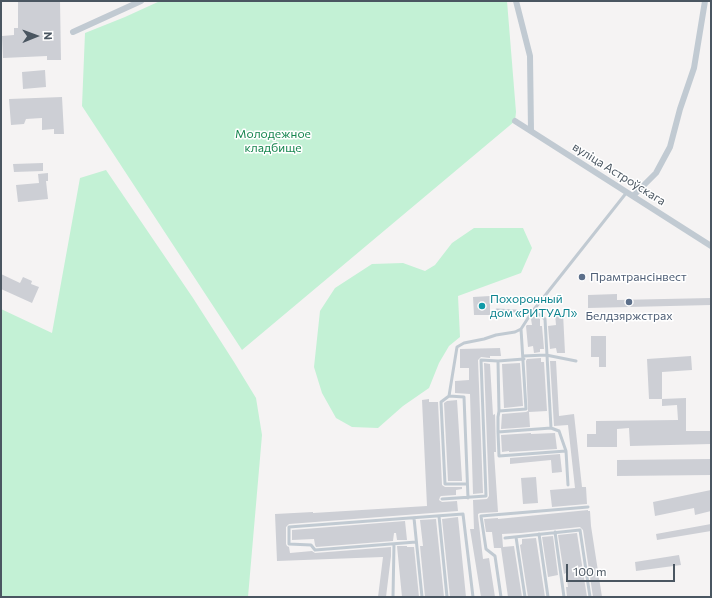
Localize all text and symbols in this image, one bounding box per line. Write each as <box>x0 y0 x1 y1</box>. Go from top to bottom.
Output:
north arrow <box>16 16 56 56</box>
text: N <box>42 32 55 40</box>
park label: Молодежное кладбище <box>235 127 311 155</box>
street label: вуліца Астроўскага <box>570 139 668 209</box>
place label: Прамтрансінвест <box>590 270 687 284</box>
marker: Прамтрансінвест <box>577 272 587 282</box>
place label: Похоронный дом «РИТУАЛ» <box>490 292 577 320</box>
marker: Белдзяржстрах <box>624 297 634 307</box>
marker: Похоронный дом «РИТУАЛ» <box>477 301 487 311</box>
place label: Белдзяржстрах <box>585 309 673 323</box>
scale bar <box>568 556 677 582</box>
text: 100 m <box>573 564 607 578</box>

